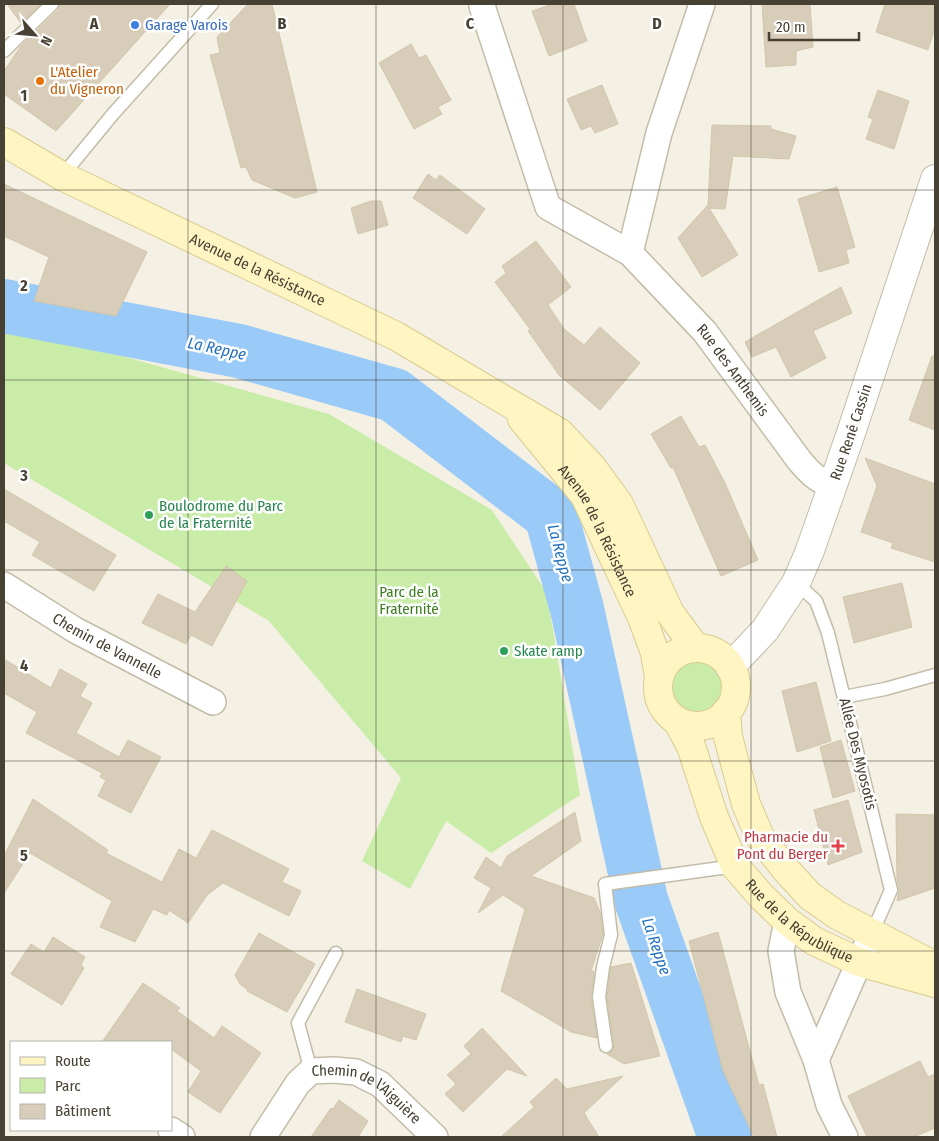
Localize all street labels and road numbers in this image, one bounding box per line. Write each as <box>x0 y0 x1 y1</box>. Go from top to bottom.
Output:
street label: Avenue de la Résistance <box>187 230 328 310</box>
street label: Rue des Anthemis <box>693 320 773 420</box>
street label: Rue René Cassin <box>826 382 876 482</box>
street label: Avenue de la Résistance <box>554 461 640 600</box>
street label: Chemin de Vannelle <box>49 609 165 683</box>
street label: Allée Des Myosotis <box>835 696 881 812</box>
street label: Rue de la République <box>742 875 856 967</box>
street label: Chemin de l'Aiguière <box>311 1061 425 1128</box>

